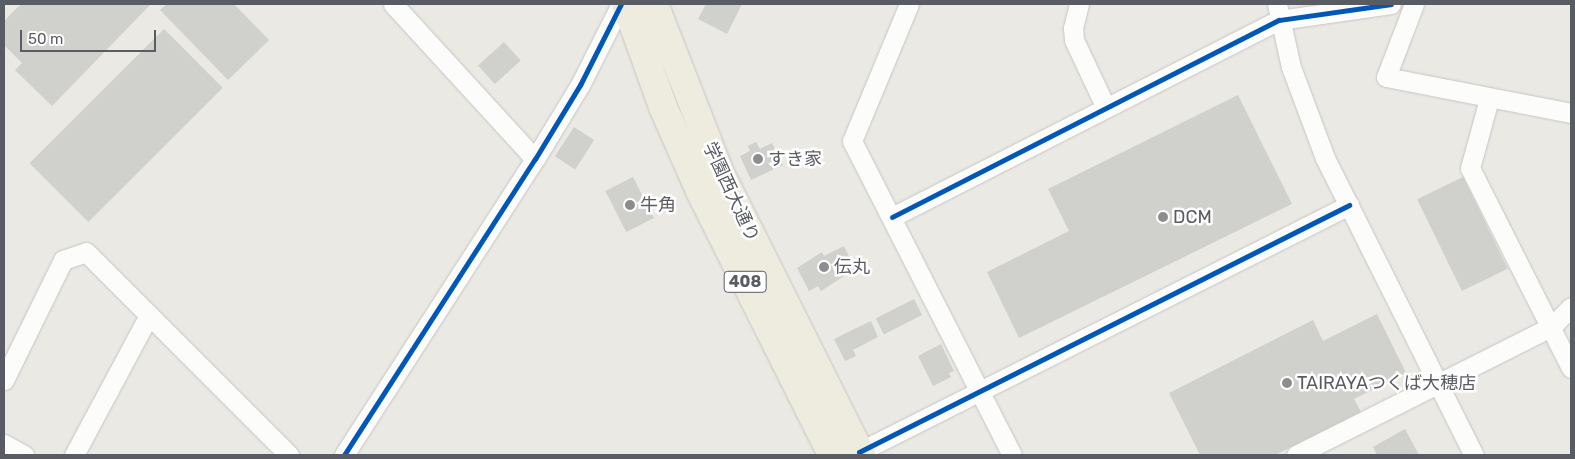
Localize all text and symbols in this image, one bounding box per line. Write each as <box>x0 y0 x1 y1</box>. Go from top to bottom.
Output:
scale bar <box>22 20 159 52</box>
text: 50 m <box>28 30 63 48</box>
street label: 学園西大通り <box>698 138 764 246</box>
place label: すき家 <box>768 148 822 170</box>
marker: すき家 <box>752 153 764 165</box>
place label: 牛角 <box>640 194 676 216</box>
marker: 牛角 <box>624 199 636 211</box>
place label: DCM <box>1173 206 1212 228</box>
marker: DCM <box>1157 211 1169 223</box>
place label: 伝丸 <box>834 256 870 278</box>
marker: 伝丸 <box>818 261 830 273</box>
road number: 408 <box>722 268 768 296</box>
place label: TAIRAYAつくば大穂店 <box>1297 372 1476 394</box>
marker: TAIRAYAつくば大穂店 <box>1281 377 1293 389</box>

